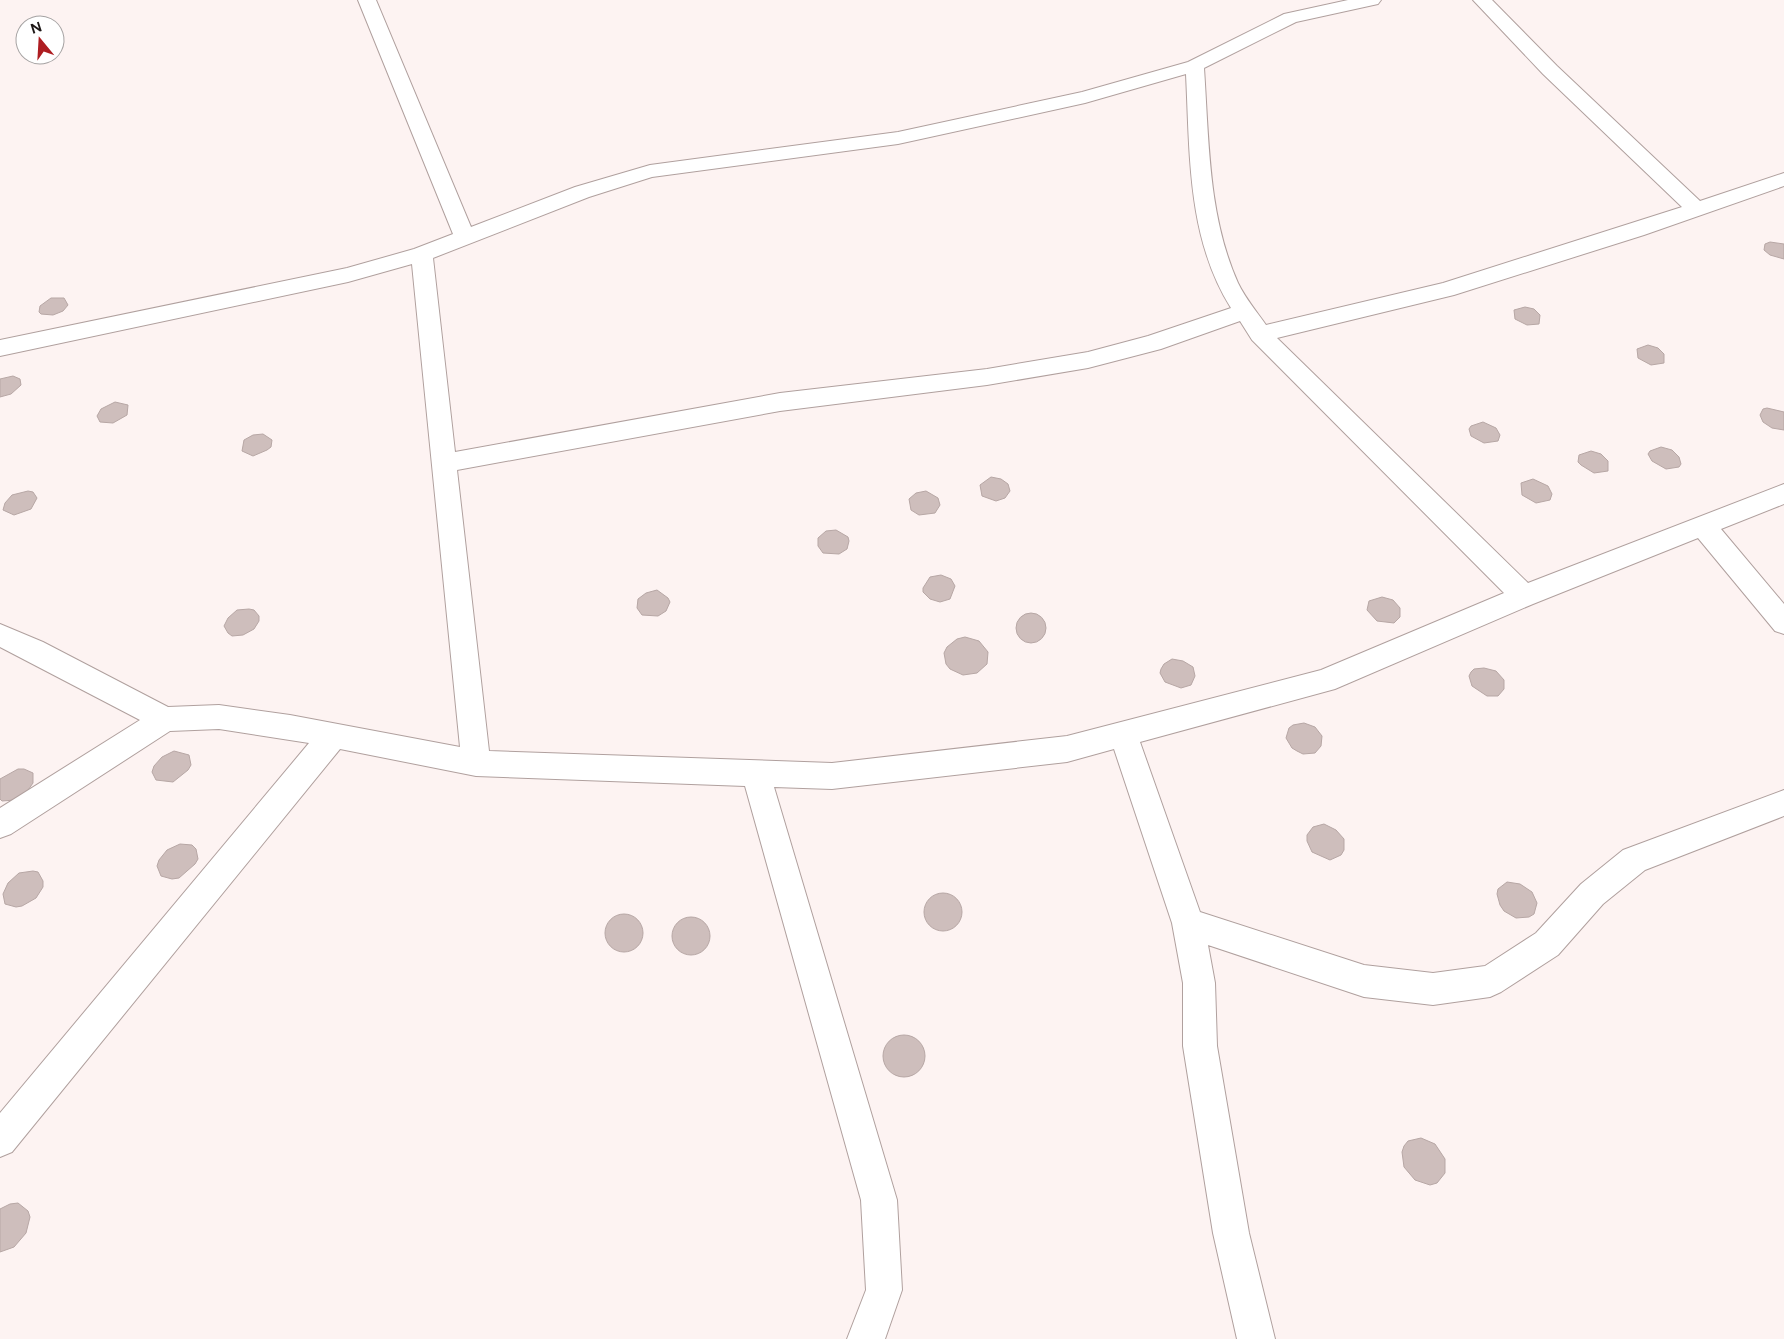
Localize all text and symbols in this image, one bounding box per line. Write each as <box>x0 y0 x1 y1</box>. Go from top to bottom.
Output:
north arrow <box>15 15 65 65</box>
text: N <box>28 18 44 38</box>

